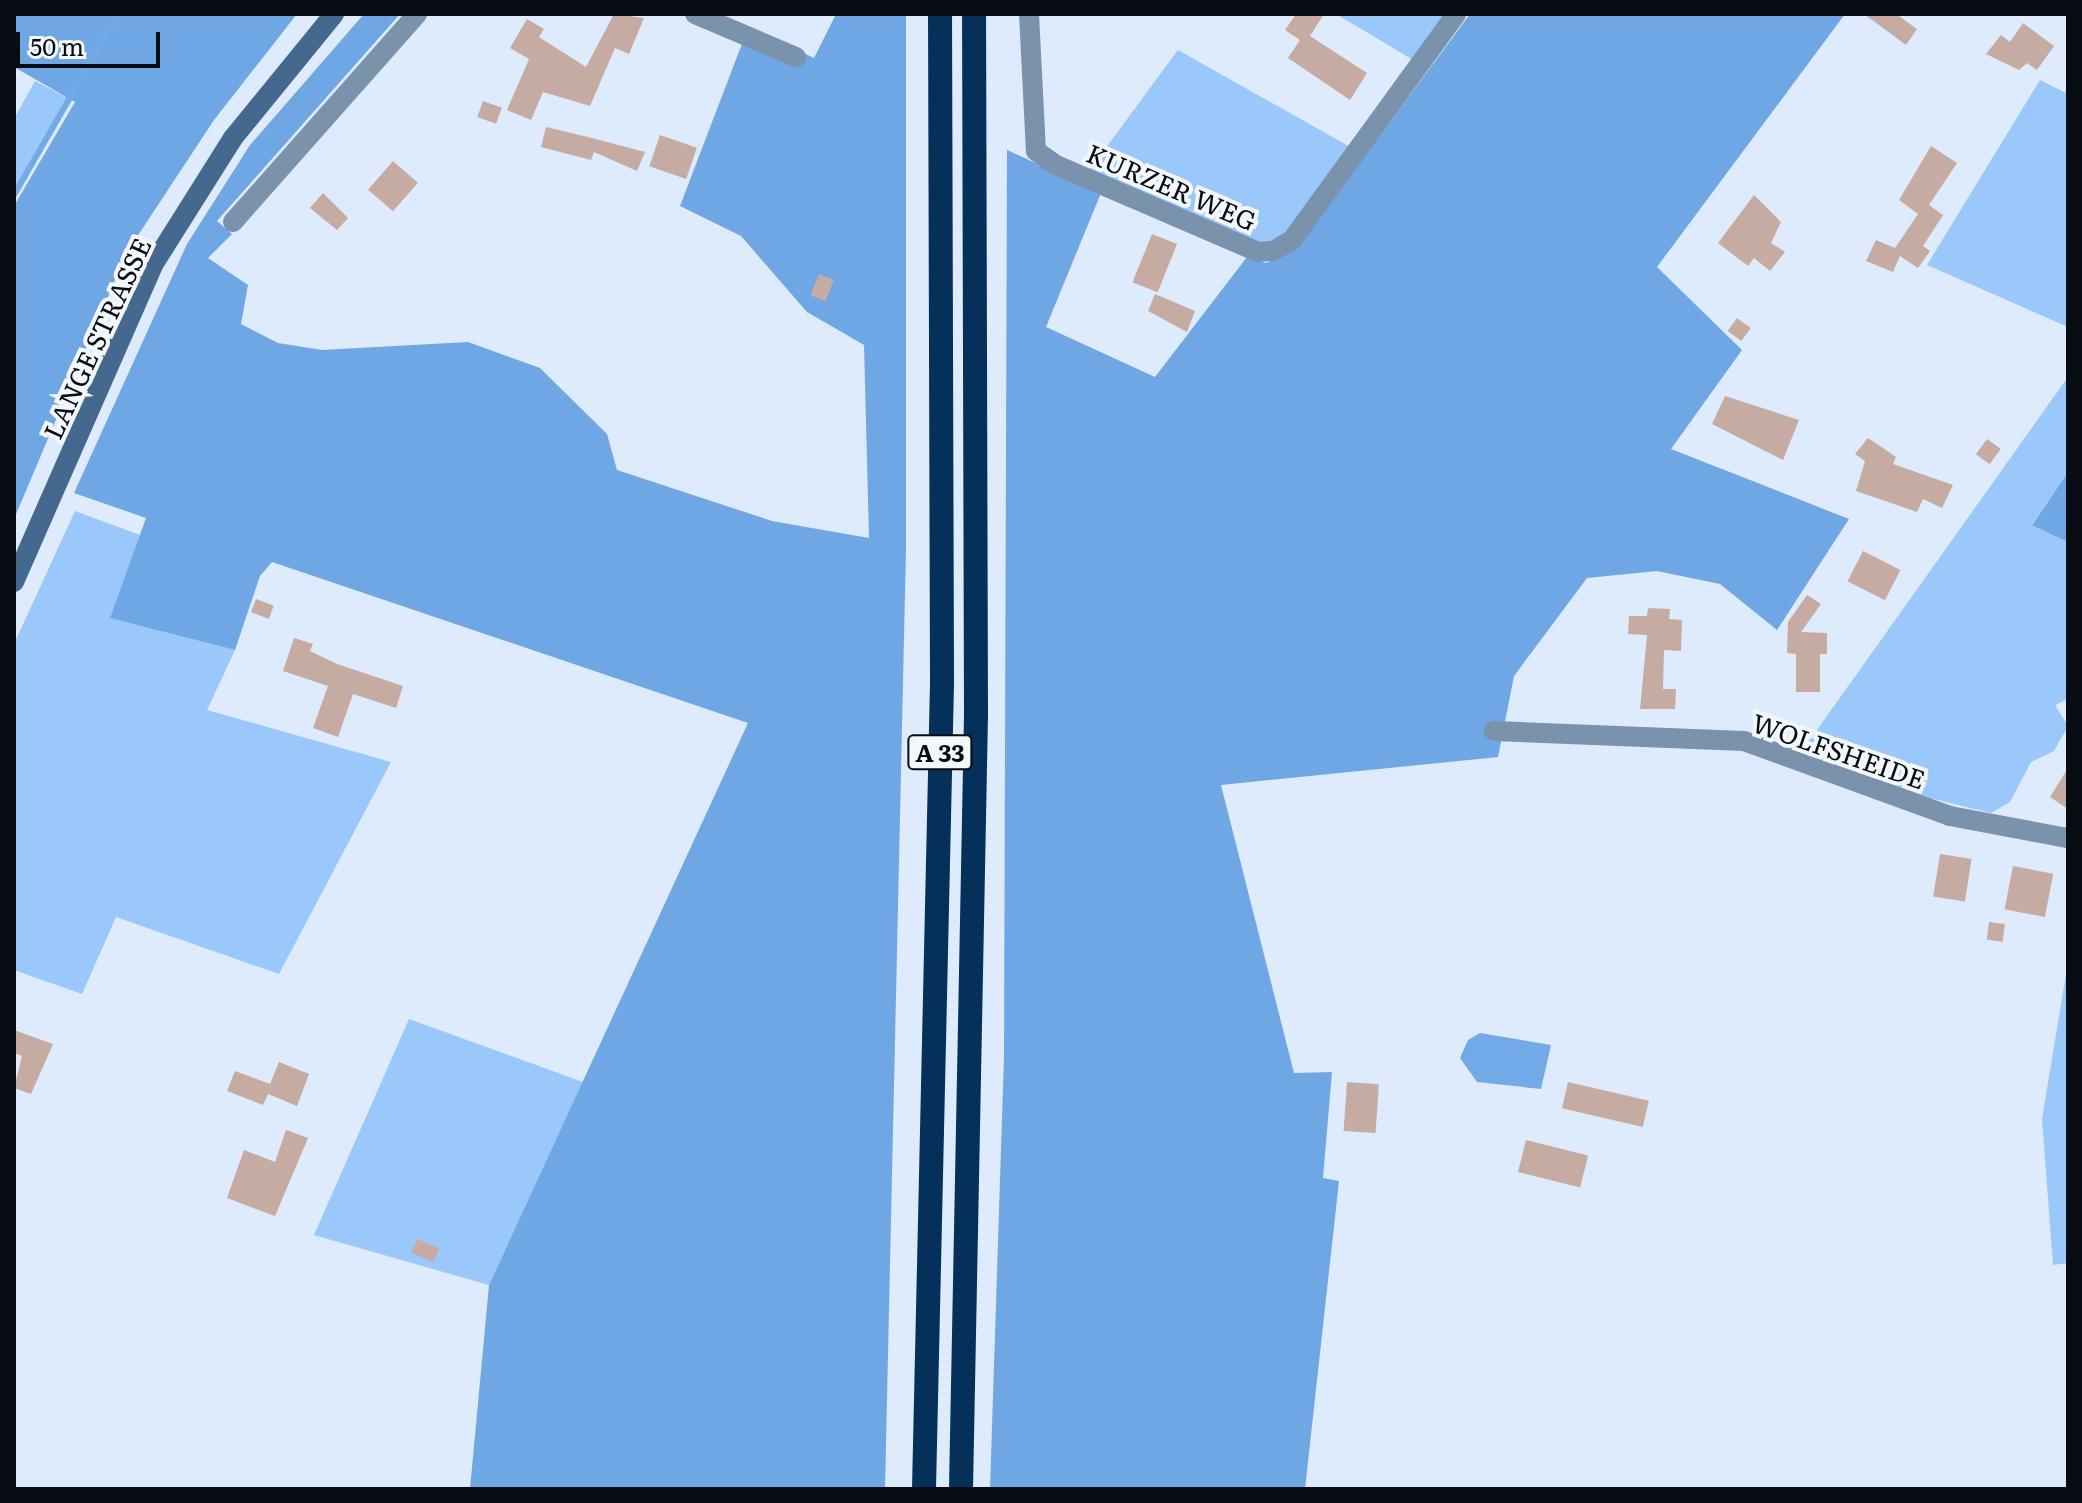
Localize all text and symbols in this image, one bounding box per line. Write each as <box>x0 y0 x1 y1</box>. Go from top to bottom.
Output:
scale bar <box>20 16 164 66</box>
text: 50 m <box>30 28 84 63</box>
street label: KURZER WEG <box>1083 136 1261 236</box>
street label: LANGE STRASSE <box>36 233 156 443</box>
street label: WOLFSHEIDE <box>1748 706 1930 794</box>
road number: A 33 <box>906 732 974 772</box>

